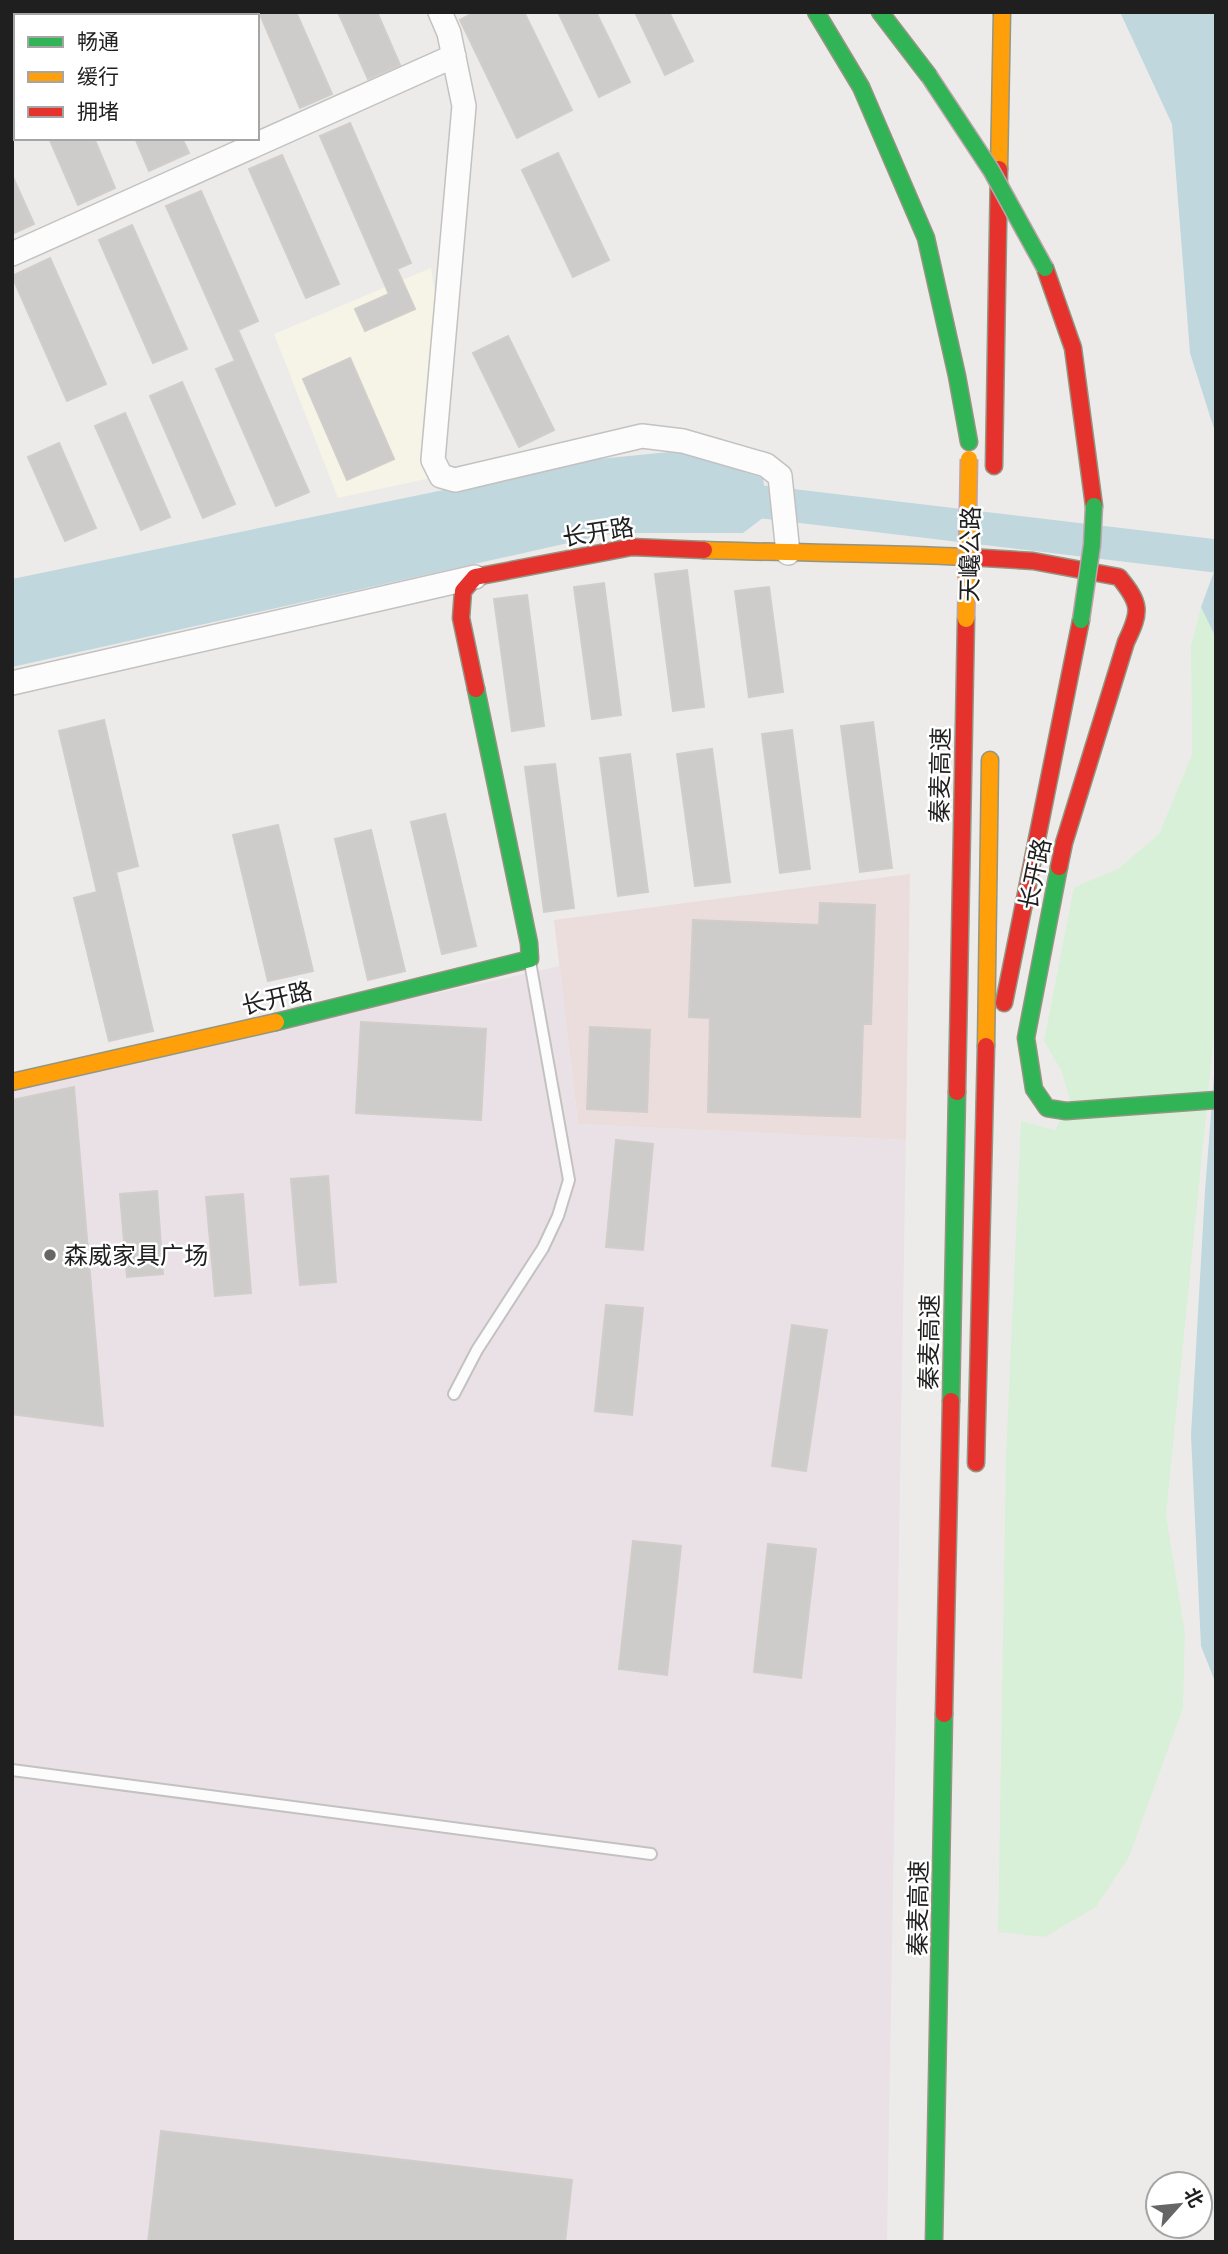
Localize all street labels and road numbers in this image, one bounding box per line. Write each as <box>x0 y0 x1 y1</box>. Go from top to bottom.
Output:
street label: 天巉公路 <box>954 506 986 602</box>
street label: 长开路 <box>560 511 636 553</box>
street label: 秦麦高速 <box>924 727 956 823</box>
street label: 长开路 <box>1012 836 1058 912</box>
street label: 长开路 <box>238 975 316 1021</box>
street label: 秦麦高速 <box>913 1294 945 1390</box>
street label: 秦麦高速 <box>902 1860 934 1956</box>

